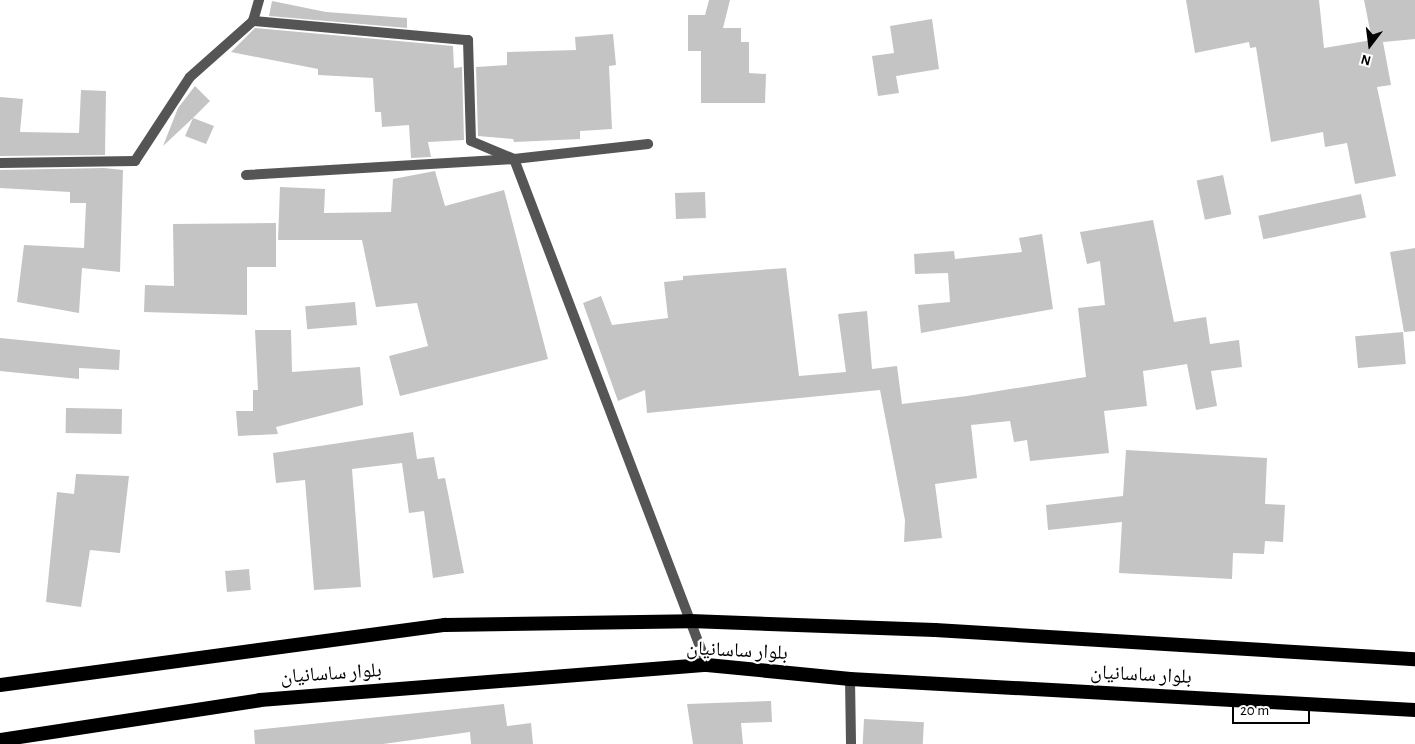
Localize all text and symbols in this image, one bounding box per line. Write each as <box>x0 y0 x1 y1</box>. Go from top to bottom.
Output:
north arrow <box>1345 20 1395 70</box>
text: N <box>1360 51 1373 68</box>
street label: بلوار ساسانیان <box>686 636 788 666</box>
street label: بلوار ساسانیان <box>280 658 382 690</box>
street label: بلوار ساسانیان <box>1090 660 1192 690</box>
scale bar <box>1235 692 1312 724</box>
text: 20 m <box>1240 703 1269 718</box>

